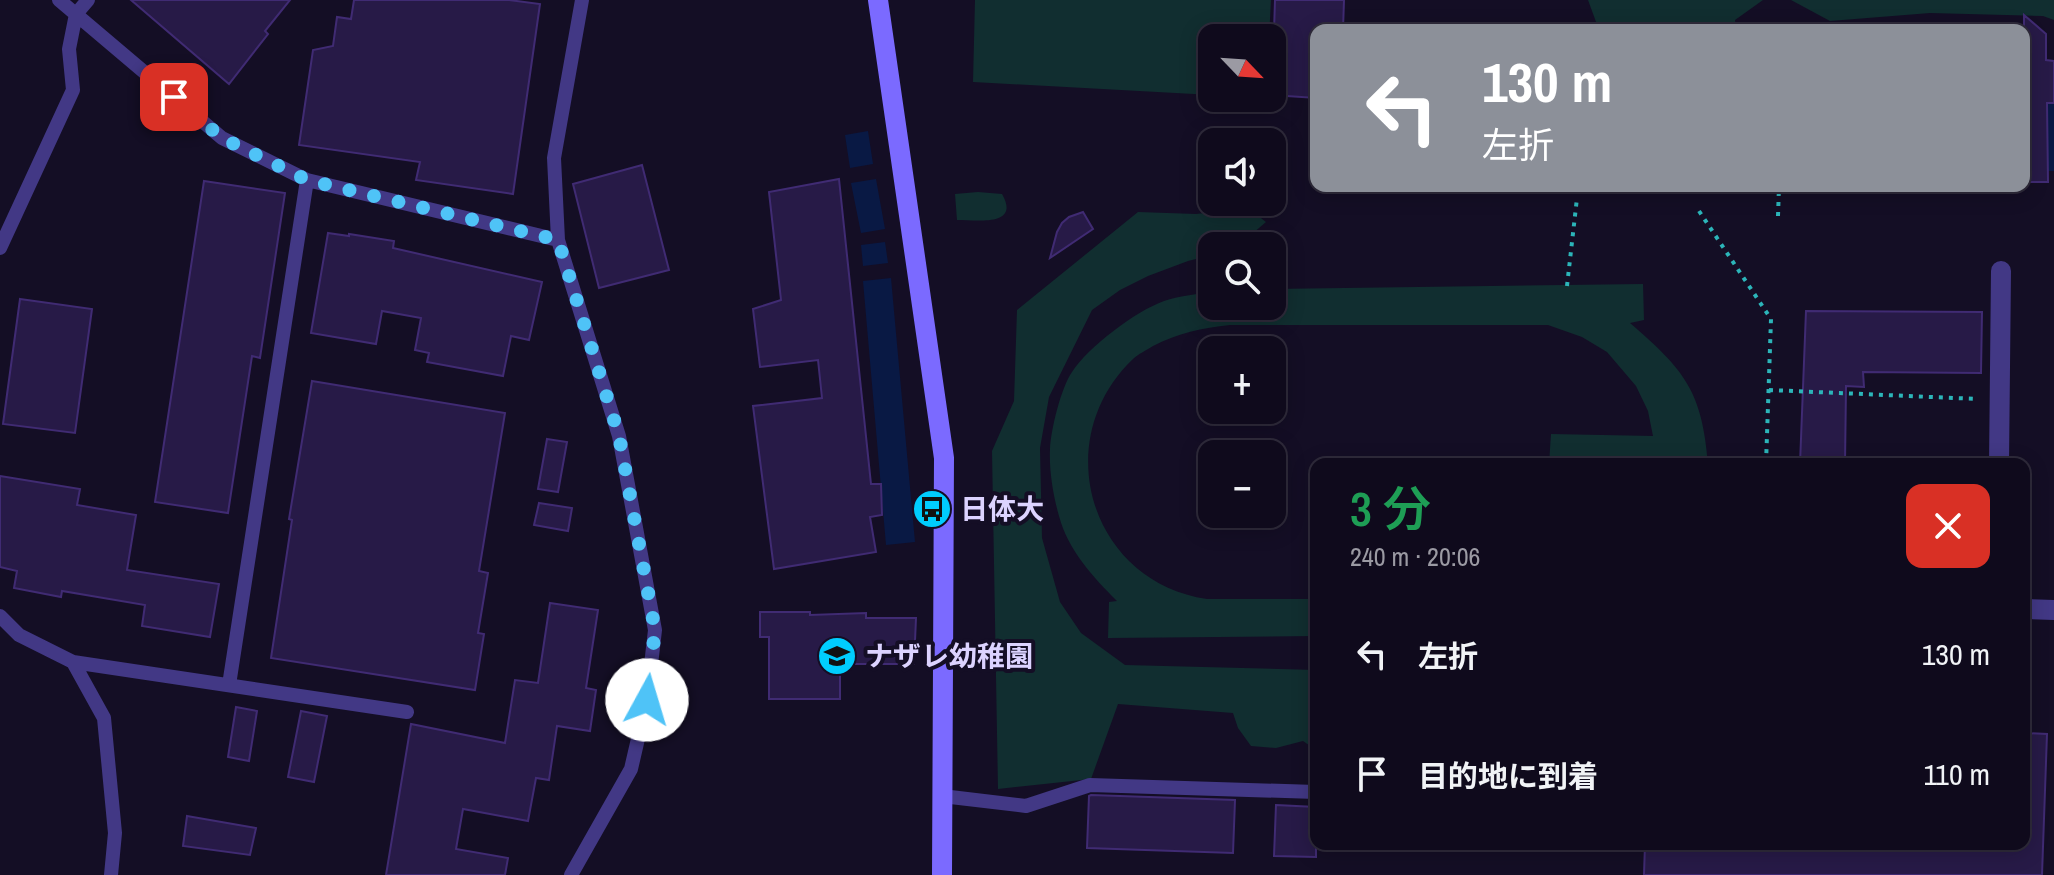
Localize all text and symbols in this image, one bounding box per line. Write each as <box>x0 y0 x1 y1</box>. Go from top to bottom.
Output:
north arrow <box>1198 24 1286 112</box>
map controls <box>1198 24 1286 528</box>
text: 130 m <box>1482 44 1612 119</box>
icon: left <box>1350 56 1454 160</box>
pin <box>140 63 208 131</box>
icon: arrive <box>152 75 196 119</box>
text: 左折 <box>1482 121 1554 169</box>
button: sound <box>1198 128 1286 216</box>
button: search <box>1198 232 1286 320</box>
button: + <box>1198 336 1286 424</box>
button: − <box>1198 440 1286 528</box>
text: 3 分 <box>1350 476 1431 541</box>
button: close <box>1906 484 1990 568</box>
bus stop icon: 日体大 <box>911 488 953 530</box>
place label: 日体大 <box>960 490 1044 528</box>
text: 240 m · 20:06 <box>1350 539 1480 574</box>
icon: left <box>1350 632 1394 676</box>
text: 130 m <box>1922 634 1990 674</box>
school or university icon: ナザレ幼稚園 <box>816 635 858 677</box>
text: 左折 <box>1418 636 1478 676</box>
place label: ナザレ幼稚園 <box>865 637 1033 675</box>
position arrow <box>605 658 689 742</box>
icon: arrive <box>1350 752 1394 796</box>
text: 110 m <box>1923 754 1990 794</box>
text: 目的地に到着 <box>1418 756 1598 796</box>

